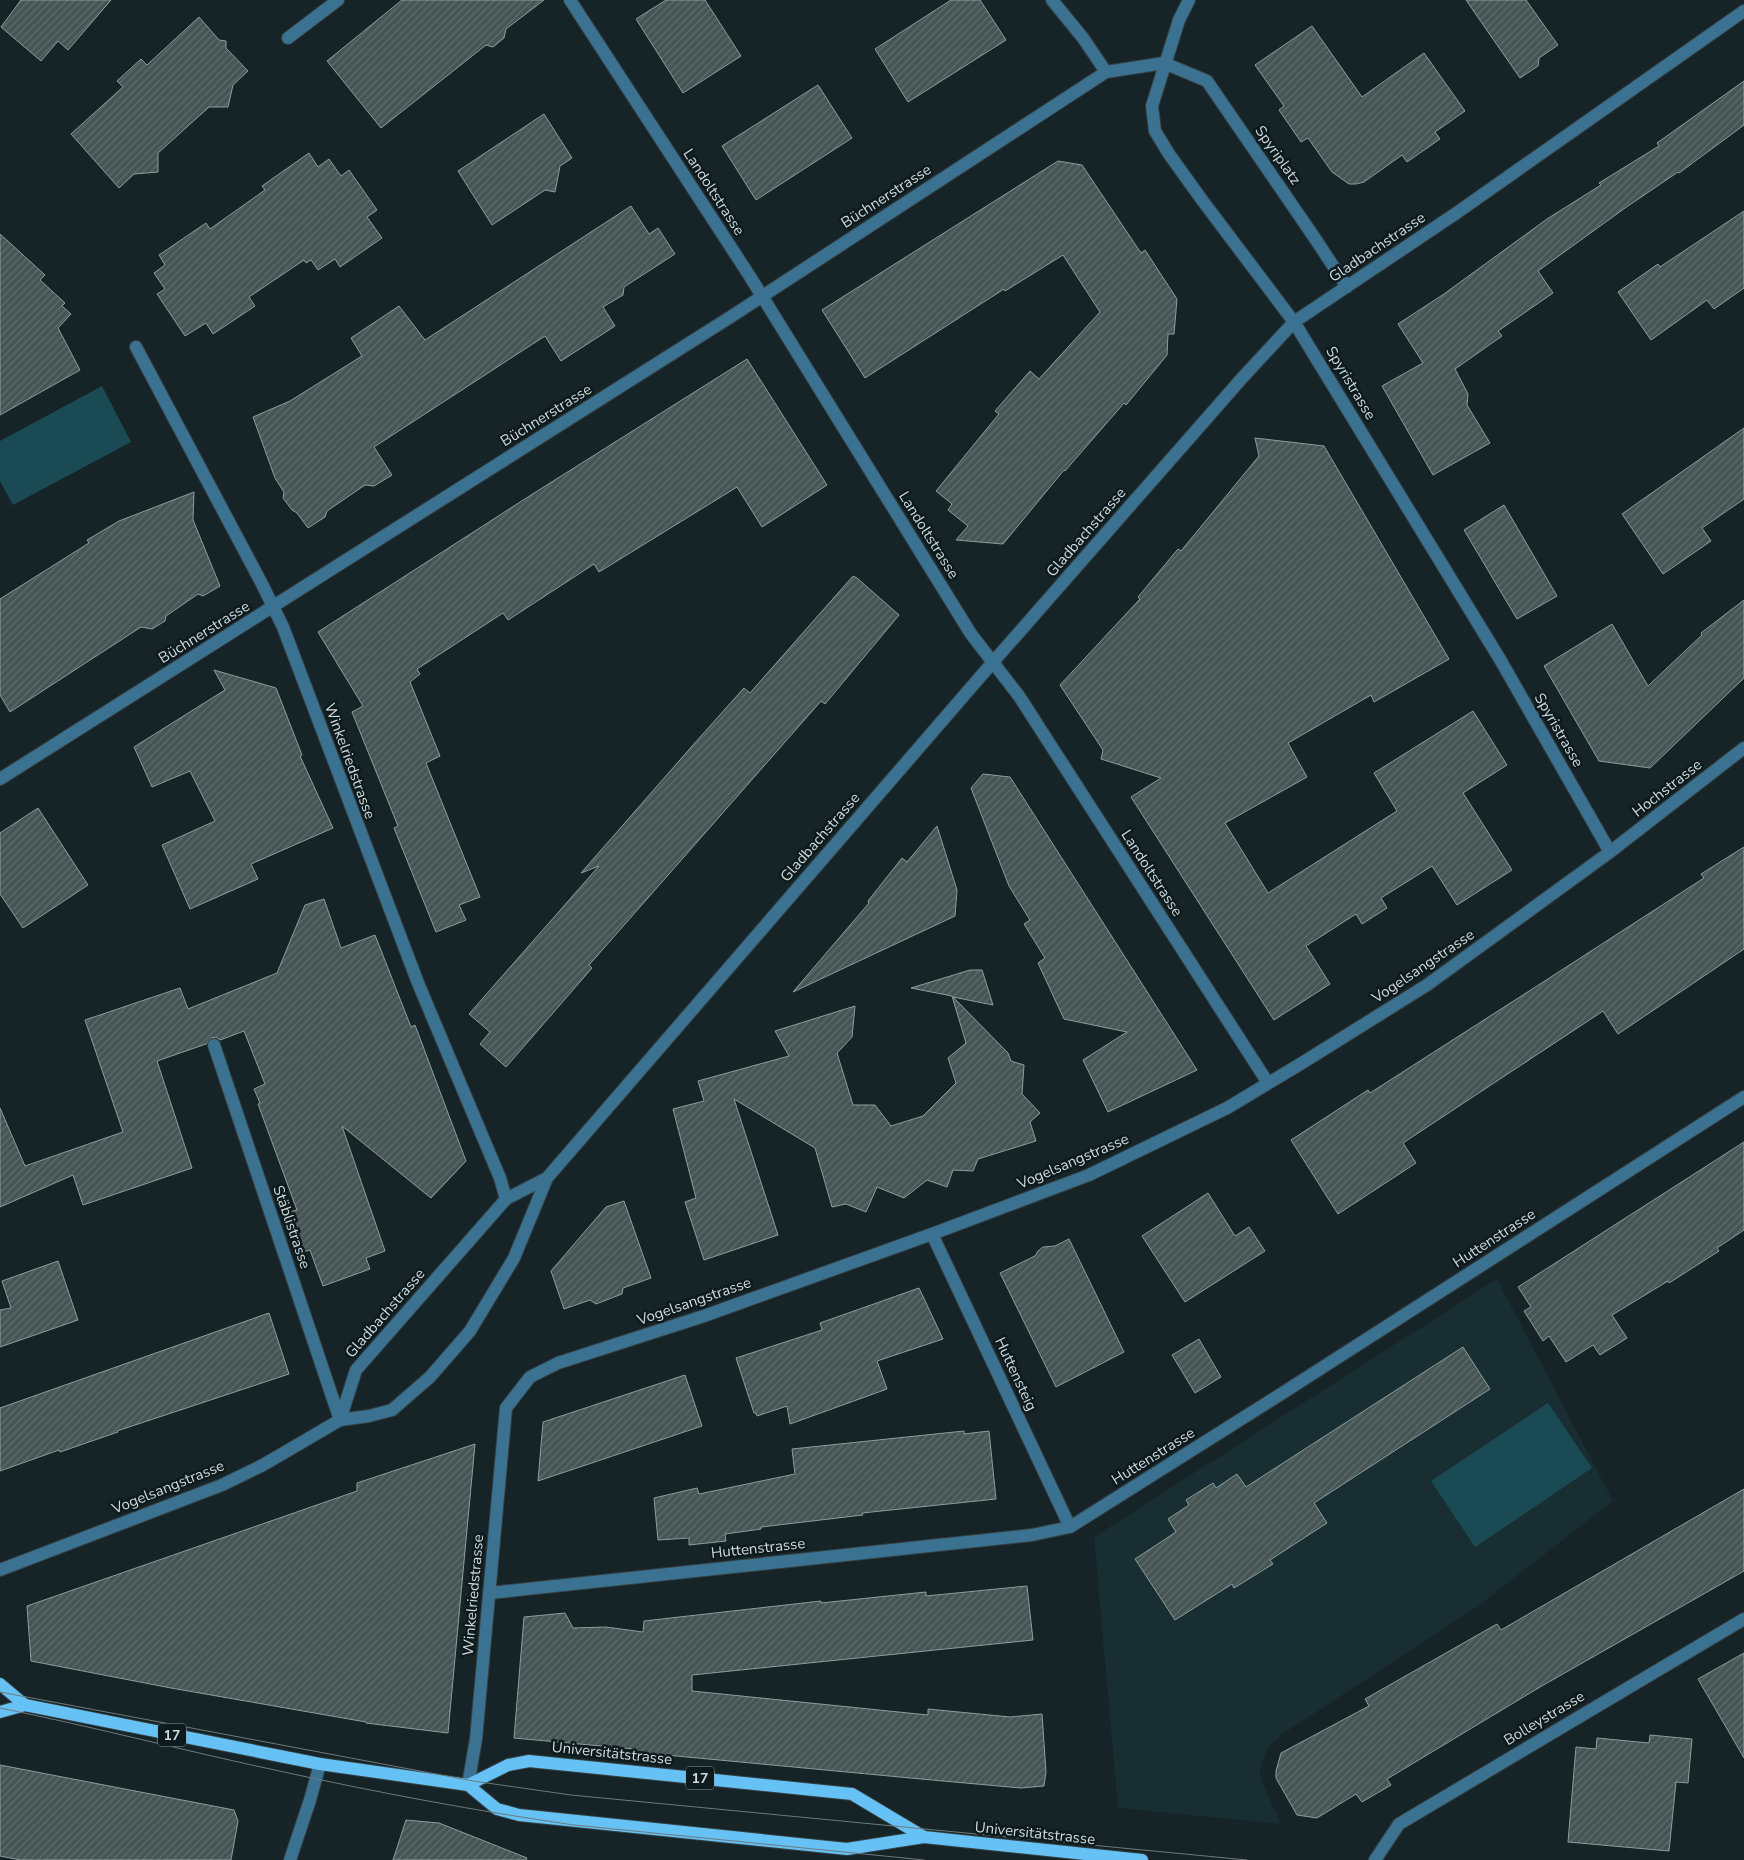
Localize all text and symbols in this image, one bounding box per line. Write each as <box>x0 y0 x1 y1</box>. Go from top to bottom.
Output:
street label: Spyriplatz <box>1250 122 1306 189</box>
street label: Landoltstrasse <box>679 145 749 239</box>
street label: Büchnerstrasse <box>837 159 935 233</box>
street label: Gladbachstrasse <box>1325 207 1429 287</box>
street label: Spyristrasse <box>1321 343 1381 424</box>
street label: Büchnerstrasse <box>497 379 595 451</box>
street label: Gladbachstrasse <box>1042 483 1130 581</box>
street label: Landoltstrasse <box>894 488 964 582</box>
street label: Büchnerstrasse <box>155 596 253 668</box>
street label: Spyristrasse <box>1530 689 1588 771</box>
street label: Winkelriedstrasse <box>320 700 380 822</box>
street label: Hochstrasse <box>1628 754 1706 822</box>
street label: Gladbachstrasse <box>776 788 864 886</box>
street label: Landoltstrasse <box>1117 826 1187 920</box>
street label: Vogelsangstrasse <box>1367 924 1478 1008</box>
street label: Vogelsangstrasse <box>1013 1128 1132 1194</box>
street label: Stäblistrasse <box>268 1183 316 1271</box>
street label: Huttenstrasse <box>1449 1204 1539 1272</box>
street label: Gladbachstrasse <box>341 1264 429 1362</box>
street label: Vogelsangstrasse <box>633 1272 754 1330</box>
street label: Huttensteig <box>990 1334 1042 1414</box>
street label: Huttenstrasse <box>1108 1422 1198 1490</box>
street label: Vogelsangstrasse <box>108 1455 227 1519</box>
street label: Winkelriedstrasse <box>458 1533 488 1657</box>
street label: Huttenstrasse <box>710 1533 806 1563</box>
street label: Bolleystrasse <box>1500 1686 1588 1750</box>
road number: 17 <box>158 1724 186 1746</box>
street label: Universitätstrasse <box>551 1737 673 1769</box>
road number: 17 <box>686 1766 714 1790</box>
street label: Universitätstrasse <box>974 1817 1096 1849</box>

